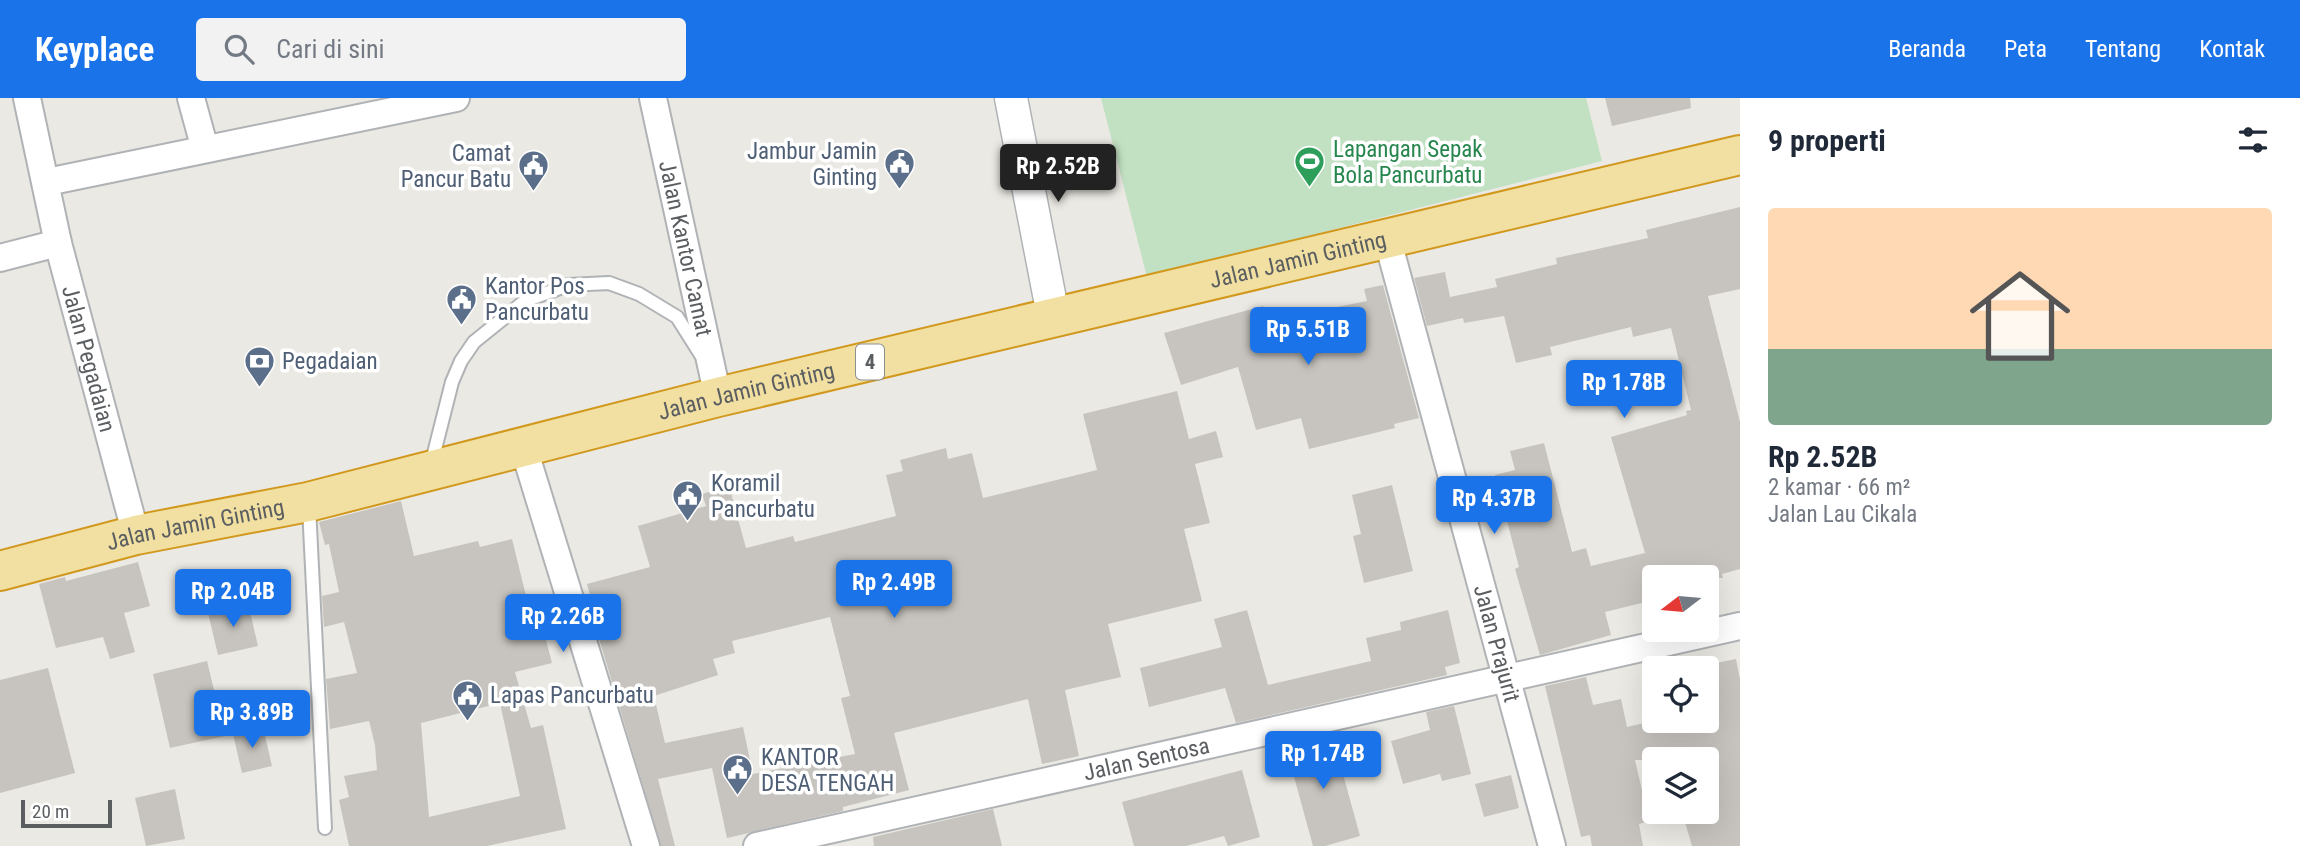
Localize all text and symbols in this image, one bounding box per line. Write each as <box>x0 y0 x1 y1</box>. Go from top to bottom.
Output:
search box <box>196 18 686 81</box>
text: Keyplace <box>35 30 154 69</box>
icon: search <box>220 30 258 68</box>
text: Cari di sini <box>276 34 385 64</box>
text: Beranda <box>1888 35 1966 63</box>
text: Peta <box>2004 35 2047 63</box>
text: Tentang <box>2085 35 2161 63</box>
text: Kontak <box>2199 35 2265 63</box>
icon: filters <box>2234 121 2272 159</box>
text: 9 properti <box>1768 123 1886 158</box>
place label: Lapangan Sepak Bola Pancurbatu <box>1333 136 1483 189</box>
place label: Jambur Jamin Ginting <box>747 138 877 191</box>
place label: Camat Pancur Batu <box>401 140 511 193</box>
pin: Rp 2.52B <box>986 144 1130 204</box>
sports icon: Lapangan Sepak Bola Pancurbatu <box>1293 145 1327 189</box>
public building icon: Jambur Jamin Ginting <box>883 147 917 191</box>
public building icon: Camat Pancur Batu <box>517 149 551 193</box>
text: Rp 2.52B <box>1016 153 1100 180</box>
street label: Jalan Kantor Camat <box>653 158 717 339</box>
street label: Jalan Jamin Ginting <box>1207 226 1389 294</box>
icon: home <box>1957 253 2083 379</box>
place label: Kantor Pos Pancurbatu <box>485 273 589 326</box>
public building icon: Kantor Pos Pancurbatu <box>445 282 479 326</box>
street label: Jalan Pegadaian <box>56 283 121 435</box>
pin: Rp 5.51B <box>1236 308 1380 367</box>
text: Rp 5.51B <box>1266 316 1350 343</box>
bank icon: Pegadaian <box>242 344 276 388</box>
road number: 4 <box>856 344 884 380</box>
place label: Pegadaian <box>282 348 378 375</box>
street label: Jalan Jamin Ginting <box>655 357 837 426</box>
pin: Rp 1.78B <box>1552 360 1696 420</box>
text: Rp 1.78B <box>1582 369 1666 396</box>
text: Rp 2.52B <box>1768 439 1877 474</box>
place label: Koramil Pancurbatu <box>711 470 815 523</box>
text: 2 kamar · 66 m² <box>1768 474 1910 501</box>
pin: Rp 4.37B <box>1422 476 1566 536</box>
public building icon: Koramil Pancurbatu <box>671 479 705 523</box>
text: Rp 4.37B <box>1452 485 1536 512</box>
street label: Jalan Jamin Ginting <box>104 494 287 556</box>
text: Jalan Lau Cikala <box>1768 501 1917 528</box>
pin: Rp 2.49B <box>822 560 966 620</box>
north arrow <box>1642 565 1718 642</box>
map controls <box>1642 565 1719 824</box>
text: Rp 2.49B <box>852 569 936 596</box>
pin: Rp 2.04B <box>161 570 305 629</box>
text: Rp 2.04B <box>191 578 275 605</box>
street label: Jalan Prajurit <box>1468 582 1525 705</box>
pin: Rp 2.26B <box>491 594 635 654</box>
text: Rp 2.26B <box>521 603 605 630</box>
button: locate <box>1642 656 1719 733</box>
public building icon: Lapas Pancurbatu <box>450 678 484 722</box>
place label: Lapas Pancurbatu <box>490 682 654 709</box>
pin: Rp 3.89B <box>180 690 324 750</box>
text: Rp 3.89B <box>210 699 294 726</box>
street label: Jalan Sentosa <box>1081 732 1212 787</box>
pin: Rp 1.74B <box>1251 732 1395 791</box>
text: Rp 1.74B <box>1281 740 1365 767</box>
place label: KANTOR DESA TENGAH <box>761 744 894 797</box>
button: layers <box>1642 747 1719 824</box>
public building icon: KANTOR DESA TENGAH <box>721 753 755 797</box>
scale bar <box>21 797 112 829</box>
text: 20 m <box>32 800 69 823</box>

